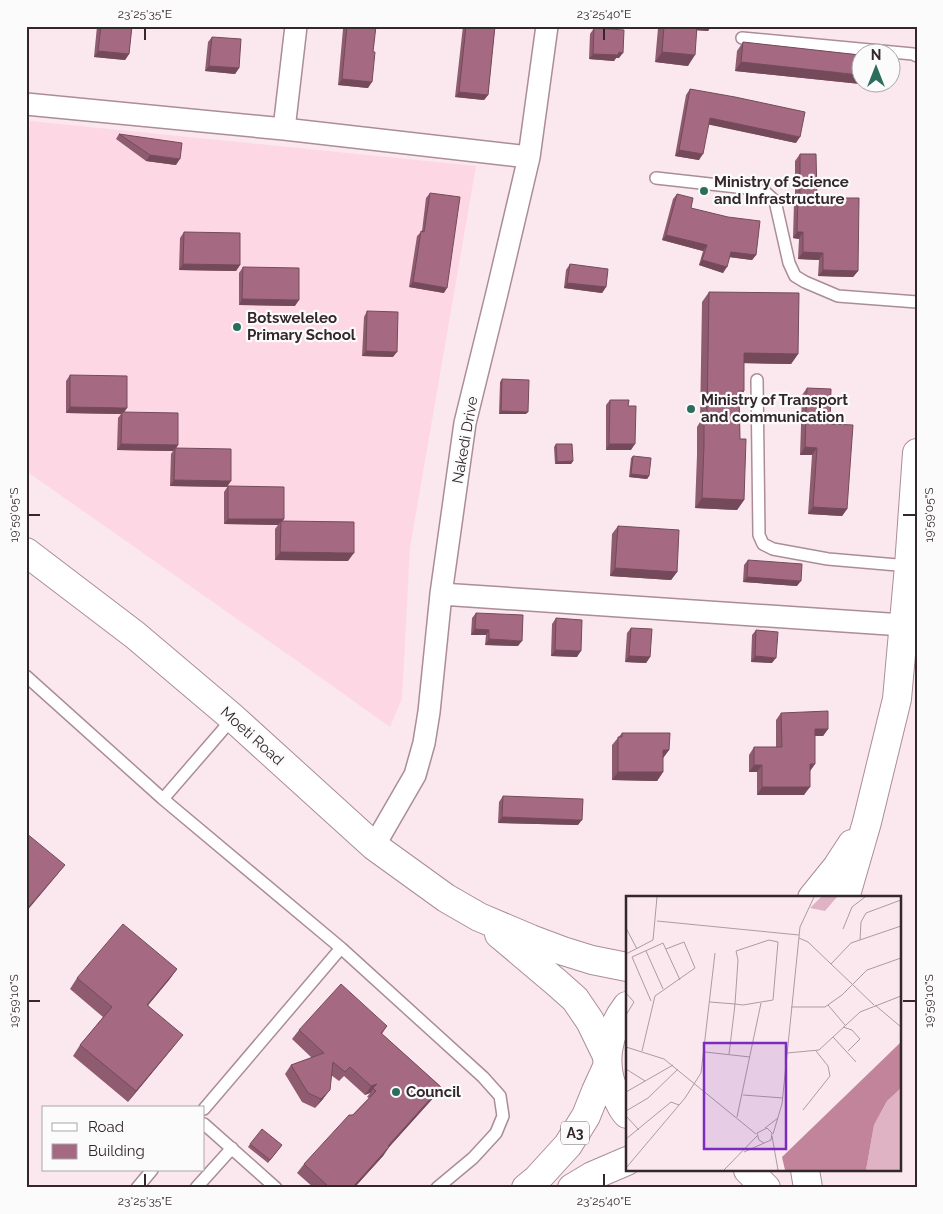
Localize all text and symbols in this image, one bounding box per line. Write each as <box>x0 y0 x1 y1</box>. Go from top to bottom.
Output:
text: 23°25'35"E <box>118 7 172 21</box>
text: 23°25'40"E <box>577 7 631 21</box>
north arrow <box>850 42 900 92</box>
text: N <box>871 47 881 63</box>
place label: Ministry of Science and Infrastructure <box>714 173 849 208</box>
marker: Ministry of Science and Infrastructure <box>698 185 710 197</box>
place label: Botsweleleo Primary School <box>247 309 356 344</box>
marker: Botsweleleo Primary School <box>231 321 243 333</box>
place label: Ministry of Transport and communication <box>701 391 848 426</box>
street label: Nakedi Drive <box>448 395 482 485</box>
marker: Ministry of Transport and communication <box>685 403 697 415</box>
text: 19°59'05"S <box>7 487 21 543</box>
text: 19°59'05"S <box>922 487 936 543</box>
street label: Moeti Road <box>217 703 287 769</box>
inset map <box>626 896 900 1172</box>
text: 19°59'10"S <box>7 974 21 1028</box>
text: 19°59'10"S <box>922 974 936 1028</box>
place label: Council <box>406 1083 461 1101</box>
marker: Council <box>390 1086 402 1098</box>
legend <box>42 1106 205 1172</box>
text: Road <box>88 1118 124 1136</box>
road number: A3 <box>561 1122 589 1144</box>
text: Building <box>88 1142 145 1160</box>
text: 23°25'35"E <box>118 1194 172 1208</box>
text: 23°25'40"E <box>577 1194 631 1208</box>

